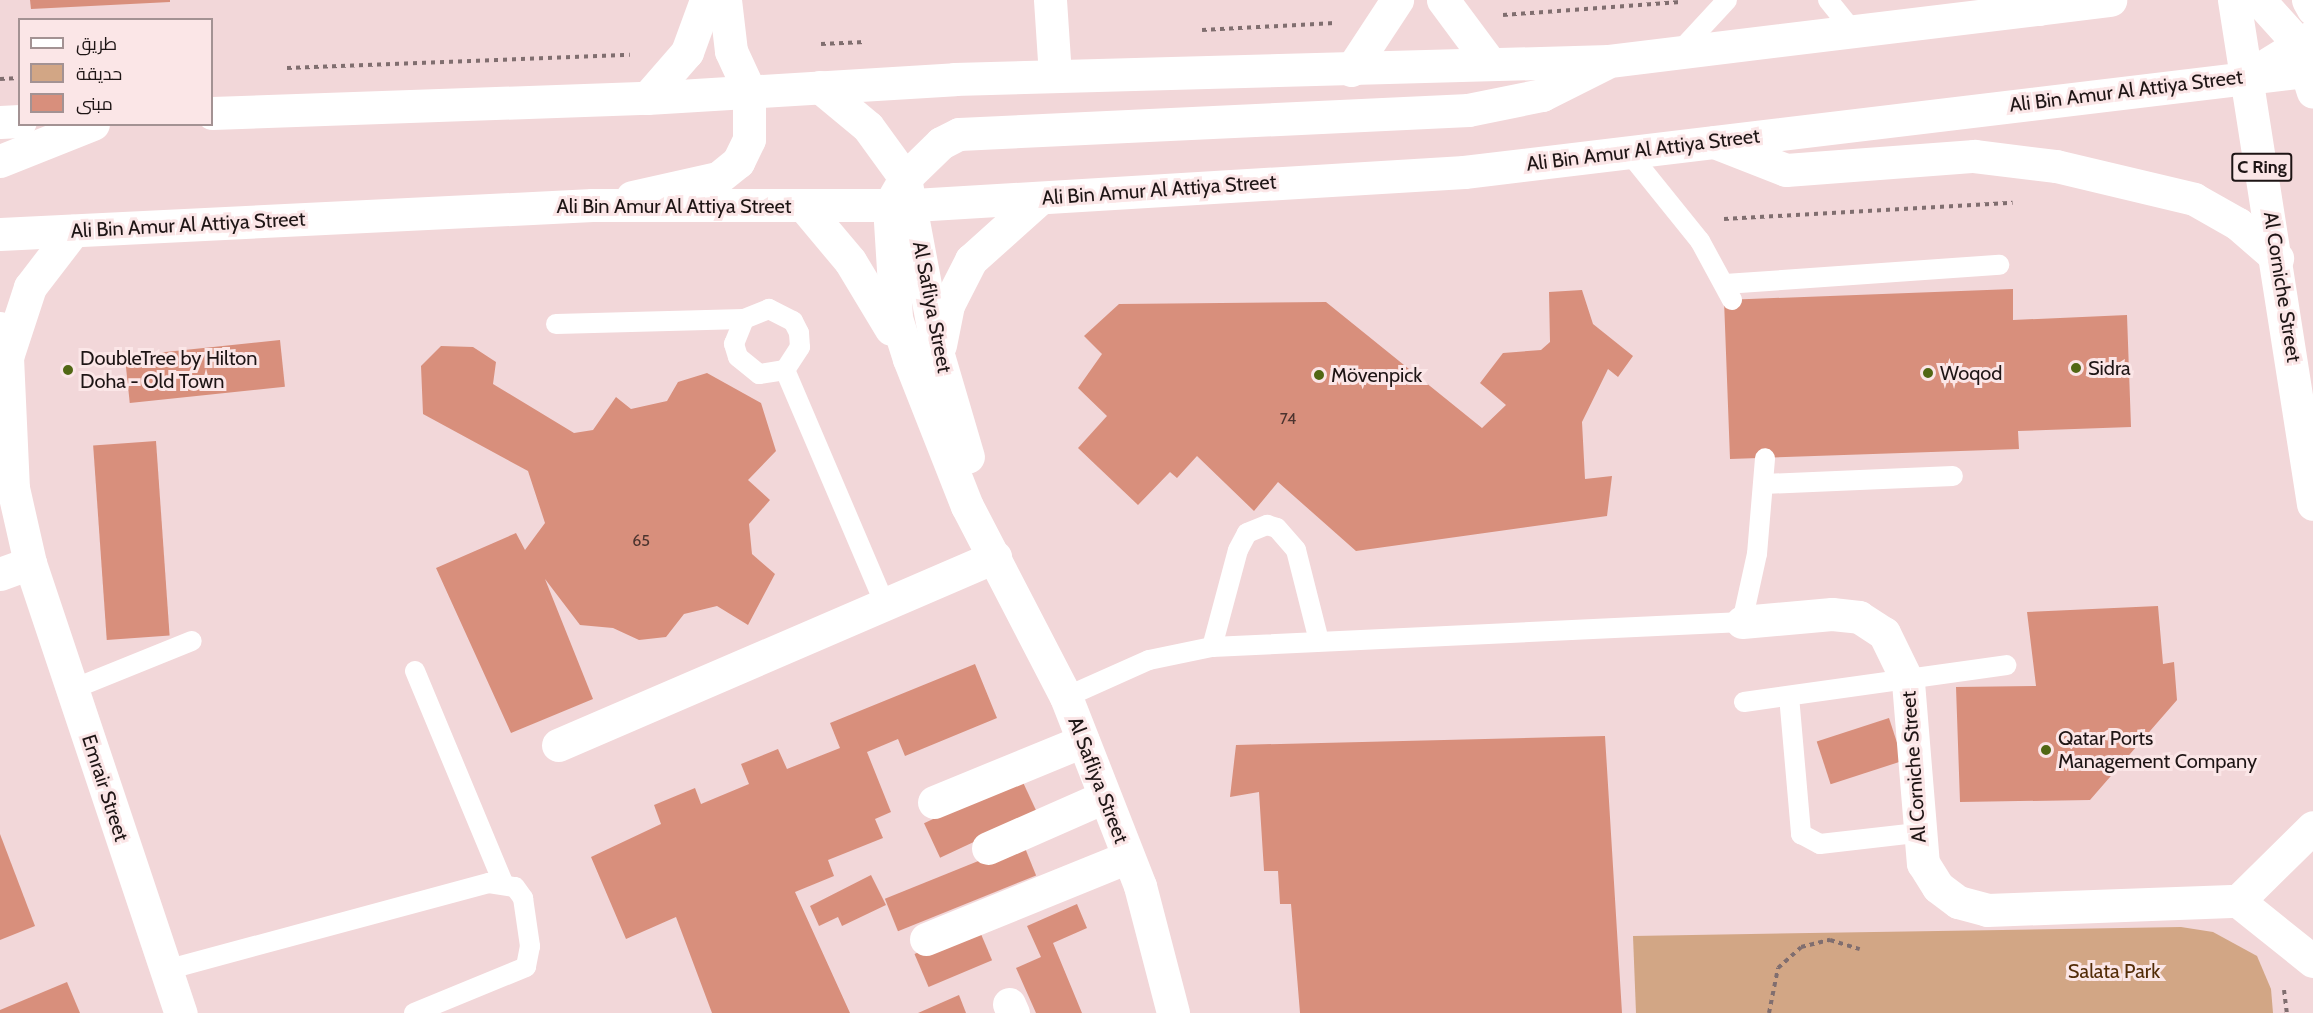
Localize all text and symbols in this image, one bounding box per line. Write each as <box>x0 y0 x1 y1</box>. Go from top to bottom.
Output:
legend <box>18 18 213 126</box>
text: طريق <box>76 33 117 55</box>
text: حديقة <box>76 63 122 85</box>
street label: Ali Bin Amur Al Attiya Street <box>2008 65 2244 117</box>
text: مبنى <box>76 93 113 115</box>
street label: Ali Bin Amur Al Attiya Street <box>1525 124 1761 176</box>
road number: C Ring <box>2230 152 2294 182</box>
street label: Ali Bin Amur Al Attiya Street <box>1041 170 1277 210</box>
street label: Ali Bin Amur Al Attiya Street <box>557 194 791 218</box>
street label: Ali Bin Amur Al Attiya Street <box>70 207 306 243</box>
street label: Al Corniche Street <box>2258 210 2306 364</box>
street label: Al Safliya Street <box>907 239 957 375</box>
place label: DoubleTree by Hilton Doha - Old Town <box>80 346 258 393</box>
place label: Sidra <box>2088 356 2131 380</box>
place label: Woqod <box>1940 361 2002 385</box>
marker: Sidra <box>2069 361 2083 375</box>
marker: DoubleTree by Hilton Doha - Old Town <box>61 363 75 377</box>
place label: Mövenpick <box>1331 363 1422 387</box>
marker: Woqod <box>1921 366 1935 380</box>
marker: Mövenpick <box>1312 368 1326 382</box>
house number: 74 <box>1280 409 1296 429</box>
house number: 65 <box>632 531 650 551</box>
street label: Al Corniche Street <box>1897 690 1931 844</box>
street label: Al Safliya Street <box>1063 713 1133 847</box>
place label: Qatar Ports Management Company <box>2058 726 2257 773</box>
street label: Emrair Street <box>76 732 134 844</box>
marker: Qatar Ports Management Company <box>2039 743 2053 757</box>
park label: Salata Park <box>2068 959 2160 983</box>

